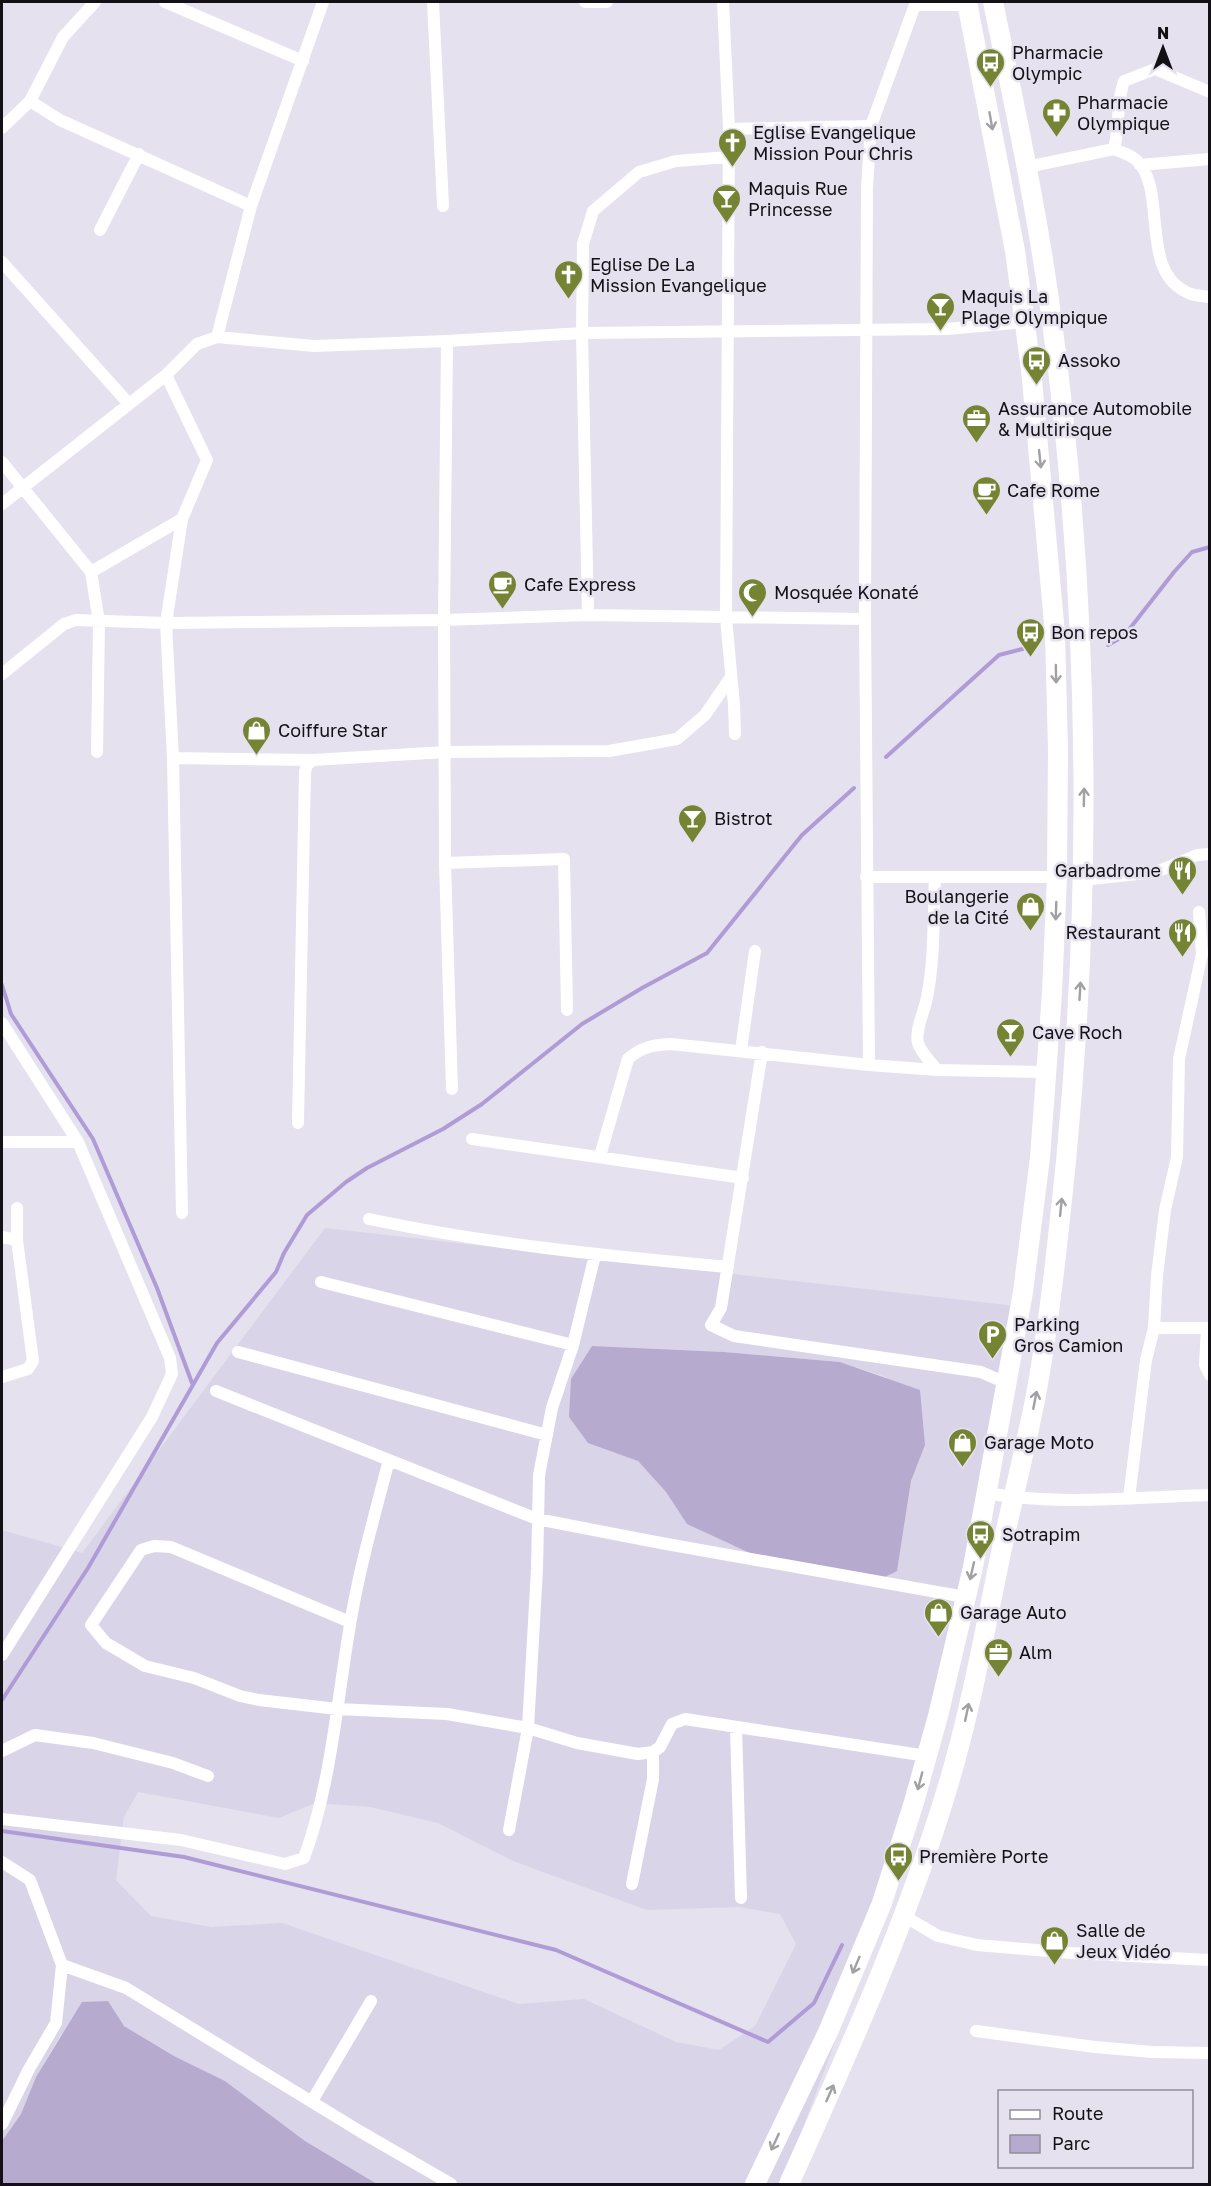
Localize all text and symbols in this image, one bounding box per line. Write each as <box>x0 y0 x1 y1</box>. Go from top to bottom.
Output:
north arrow <box>1133 18 1193 78</box>
text: N <box>1157 23 1169 43</box>
place label: Pharmacie Olympic <box>1012 41 1103 84</box>
bus stop icon: Pharmacie Olympic <box>975 46 1007 88</box>
place label: Pharmacie Olympique <box>1077 91 1170 134</box>
pharmacy icon: Pharmacie Olympique <box>1040 96 1072 138</box>
one-way arrow <box>986 110 997 130</box>
place label: Eglise Evangelique Mission Pour Chris <box>753 121 916 164</box>
church icon: Eglise Evangelique Mission Pour Chris <box>716 126 748 168</box>
place label: Maquis Rue Princesse <box>748 177 848 220</box>
bar icon: Maquis Rue Princesse <box>711 182 743 224</box>
place label: Eglise De La Mission Evangelique <box>590 253 767 296</box>
church icon: Eglise De La Mission Evangelique <box>553 258 585 300</box>
place label: Maquis La Plage Olympique <box>961 285 1108 328</box>
bar icon: Maquis La Plage Olympique <box>924 290 956 332</box>
bus stop icon: Assoko <box>1021 344 1053 386</box>
place label: Assoko <box>1058 349 1120 371</box>
place label: Assurance Automobile & Multirisque <box>998 397 1192 440</box>
office icon: Assurance Automobile & Multirisque <box>961 402 993 444</box>
one-way arrow <box>1035 448 1046 468</box>
cafe icon: Cafe Rome <box>970 474 1002 516</box>
place label: Cafe Rome <box>1007 479 1100 501</box>
cafe icon: Cafe Express <box>487 568 519 610</box>
place label: Cafe Express <box>524 573 636 595</box>
mosque icon: Mosquée Konaté <box>737 576 769 618</box>
place label: Mosquée Konaté <box>774 581 919 603</box>
bus stop icon: Bon repos <box>1014 616 1046 658</box>
place label: Bon repos <box>1051 621 1138 643</box>
one-way arrow <box>1050 664 1062 684</box>
shop icon: Coiffure Star <box>241 714 273 756</box>
place label: Coiffure Star <box>278 719 387 741</box>
one-way arrow <box>1078 787 1090 807</box>
bar icon: Bistrot <box>677 802 709 844</box>
place label: Bistrot <box>714 807 772 829</box>
restaurant icon: Garbadrome <box>1166 854 1198 896</box>
place label: Garbadrome <box>1055 859 1161 881</box>
place label: Boulangerie de la Cité <box>904 885 1009 928</box>
shop icon: Boulangerie de la Cité <box>1014 890 1046 932</box>
one-way arrow <box>1050 901 1061 921</box>
restaurant icon: Restaurant <box>1166 916 1198 958</box>
place label: Restaurant <box>1066 921 1161 943</box>
one-way arrow <box>1074 982 1085 1002</box>
bar icon: Cave Roch <box>995 1016 1027 1058</box>
place label: Cave Roch <box>1032 1021 1122 1043</box>
one-way arrow <box>1056 1197 1067 1217</box>
place label: Parking Gros Camion <box>1014 1313 1123 1356</box>
parking icon: Parking Gros Camion <box>977 1318 1009 1360</box>
one-way arrow <box>1030 1391 1041 1410</box>
shop icon: Garage Moto <box>947 1426 979 1468</box>
place label: Garage Moto <box>984 1431 1094 1453</box>
bus stop icon: Sotrapim <box>965 1518 997 1560</box>
place label: Sotrapim <box>1002 1523 1080 1545</box>
one-way arrow <box>965 1562 977 1581</box>
shop icon: Garage Auto <box>923 1596 955 1638</box>
place label: Garage Auto <box>960 1601 1066 1623</box>
office icon: Alm <box>982 1636 1014 1678</box>
place label: Alm <box>1019 1641 1052 1663</box>
one-way arrow <box>962 1703 973 1723</box>
one-way arrow <box>914 1771 925 1790</box>
bus stop icon: Première Porte <box>882 1840 914 1882</box>
place label: Première Porte <box>919 1845 1048 1867</box>
place label: Salle de Jeux Vidéo <box>1076 1919 1171 1962</box>
shop icon: Salle de Jeux Vidéo <box>1039 1924 1071 1966</box>
one-way arrow <box>850 1955 861 1974</box>
one-way arrow <box>825 2084 836 2102</box>
legend <box>998 2090 1193 2168</box>
text: Route <box>1052 2102 1103 2124</box>
text: Parc <box>1052 2132 1091 2154</box>
one-way arrow <box>769 2133 781 2151</box>

